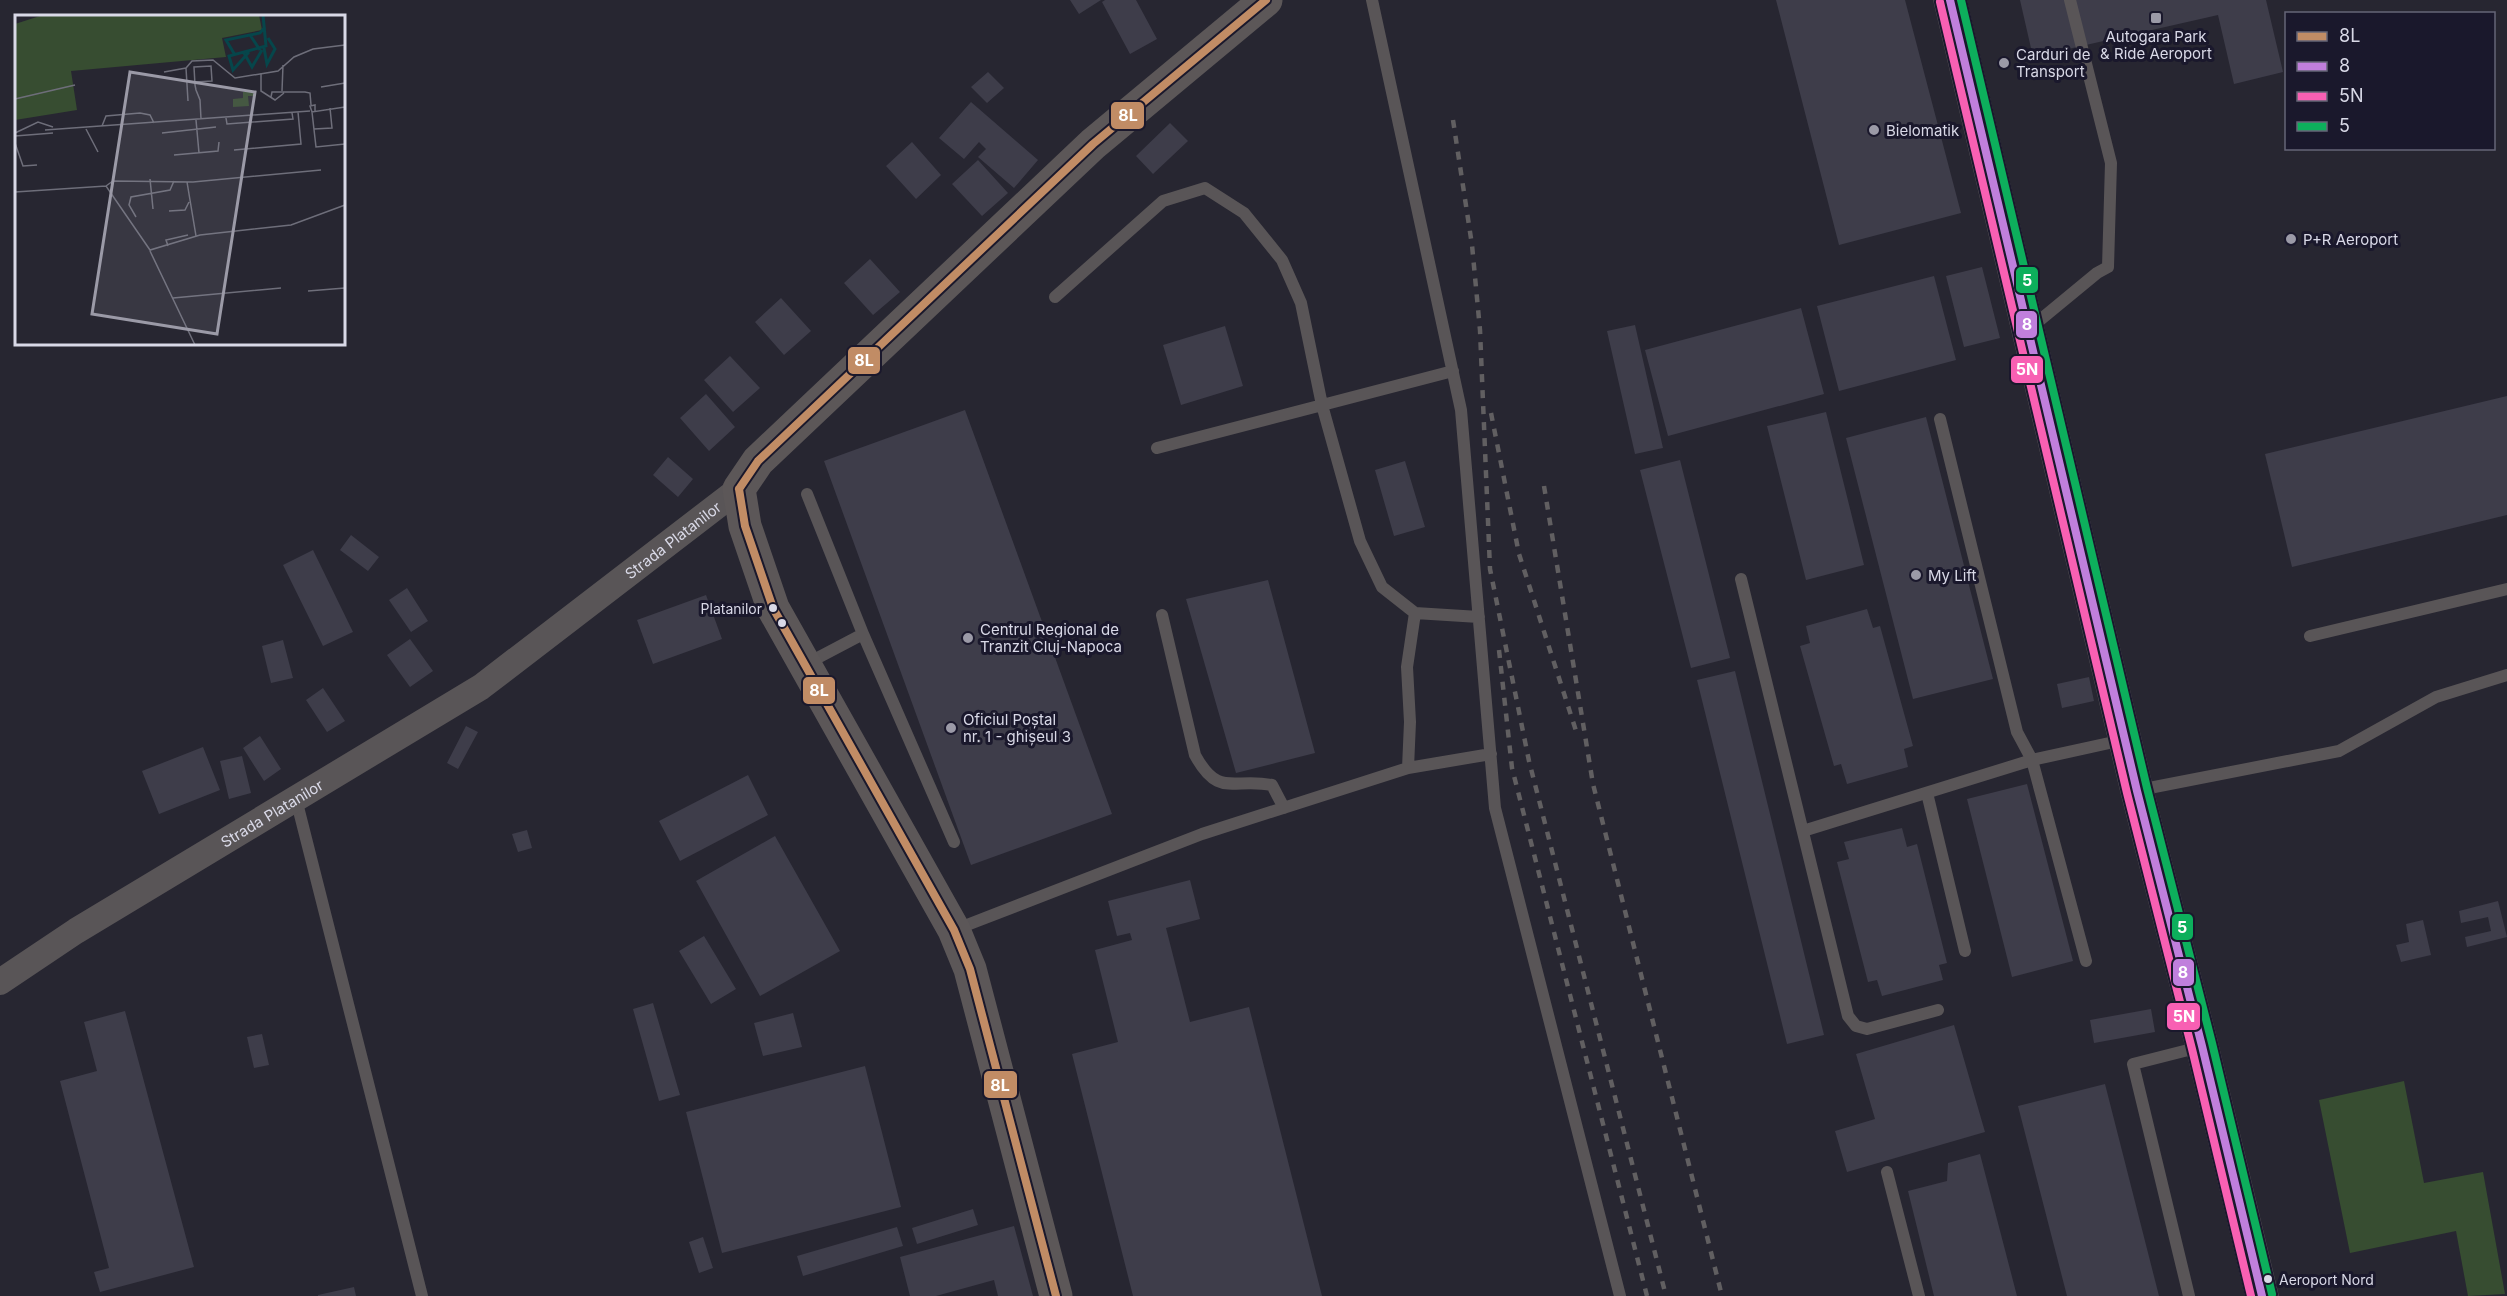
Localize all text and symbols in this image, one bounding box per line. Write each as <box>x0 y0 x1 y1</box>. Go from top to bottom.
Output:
marker: Autogara Park & Ride Aeroport <box>2149 11 2163 25</box>
legend <box>2285 12 2495 150</box>
inset map <box>15 15 345 345</box>
text: 8L <box>2339 25 2360 46</box>
place label: Autogara Park & Ride Aeroport <box>2100 27 2212 63</box>
place label: Carduri de Transport <box>2016 45 2091 81</box>
text: 8 <box>2339 55 2350 76</box>
marker: Carduri de Transport <box>1997 56 2011 70</box>
text: 5N <box>2339 85 2364 106</box>
line badge: 8L <box>1110 101 1145 130</box>
text: 8L <box>1118 105 1138 125</box>
text: 5 <box>2339 115 2350 136</box>
place label: Bielomatik <box>1886 121 1960 140</box>
marker: Bielomatik <box>1867 123 1881 137</box>
place label: P+R Aeroport <box>2303 230 2398 249</box>
marker: P+R Aeroport <box>2284 232 2298 246</box>
line badge: 5 <box>2015 266 2039 294</box>
text: 5 <box>2022 270 2032 290</box>
line badge: 8 <box>2015 310 2038 339</box>
text: 8 <box>2022 314 2032 334</box>
line badge: 8L <box>847 346 881 375</box>
text: 8L <box>854 350 874 370</box>
line badge: 5N <box>2010 355 2044 384</box>
text: 5N <box>2016 359 2038 379</box>
street label: Strada Platanilor <box>621 497 725 583</box>
place label: My Lift <box>1928 566 1976 585</box>
marker: My Lift <box>1909 568 1923 582</box>
place label: Platanilor <box>701 600 762 617</box>
marker: Platanilor <box>767 602 779 614</box>
unlabelled marker <box>776 617 788 629</box>
place label: Centrul Regional de Tranzit Cluj-Napoca <box>980 620 1122 656</box>
marker: Centrul Regional de Tranzit Cluj-Napoca <box>961 631 975 645</box>
line badge: 8L <box>802 676 836 705</box>
text: 8L <box>809 680 829 700</box>
place label: Oficiul Poștal nr. 1 - ghișeul 3 <box>963 710 1071 746</box>
marker: Oficiul Poștal nr. 1 - ghișeul 3 <box>944 721 958 735</box>
street label: Strada Platanilor <box>217 775 327 851</box>
line badge: 5 <box>2171 913 2194 941</box>
text: 5 <box>2177 917 2187 937</box>
line badge: 8 <box>2172 958 2195 987</box>
text: 8 <box>2178 962 2188 982</box>
line badge: 5N <box>2166 1002 2201 1031</box>
text: 5N <box>2173 1006 2195 1026</box>
line badge: 8L <box>983 1070 1018 1099</box>
text: 8L <box>990 1075 1010 1095</box>
place label: Aeroport Nord <box>2279 1271 2374 1288</box>
marker: Aeroport Nord <box>2262 1273 2274 1285</box>

